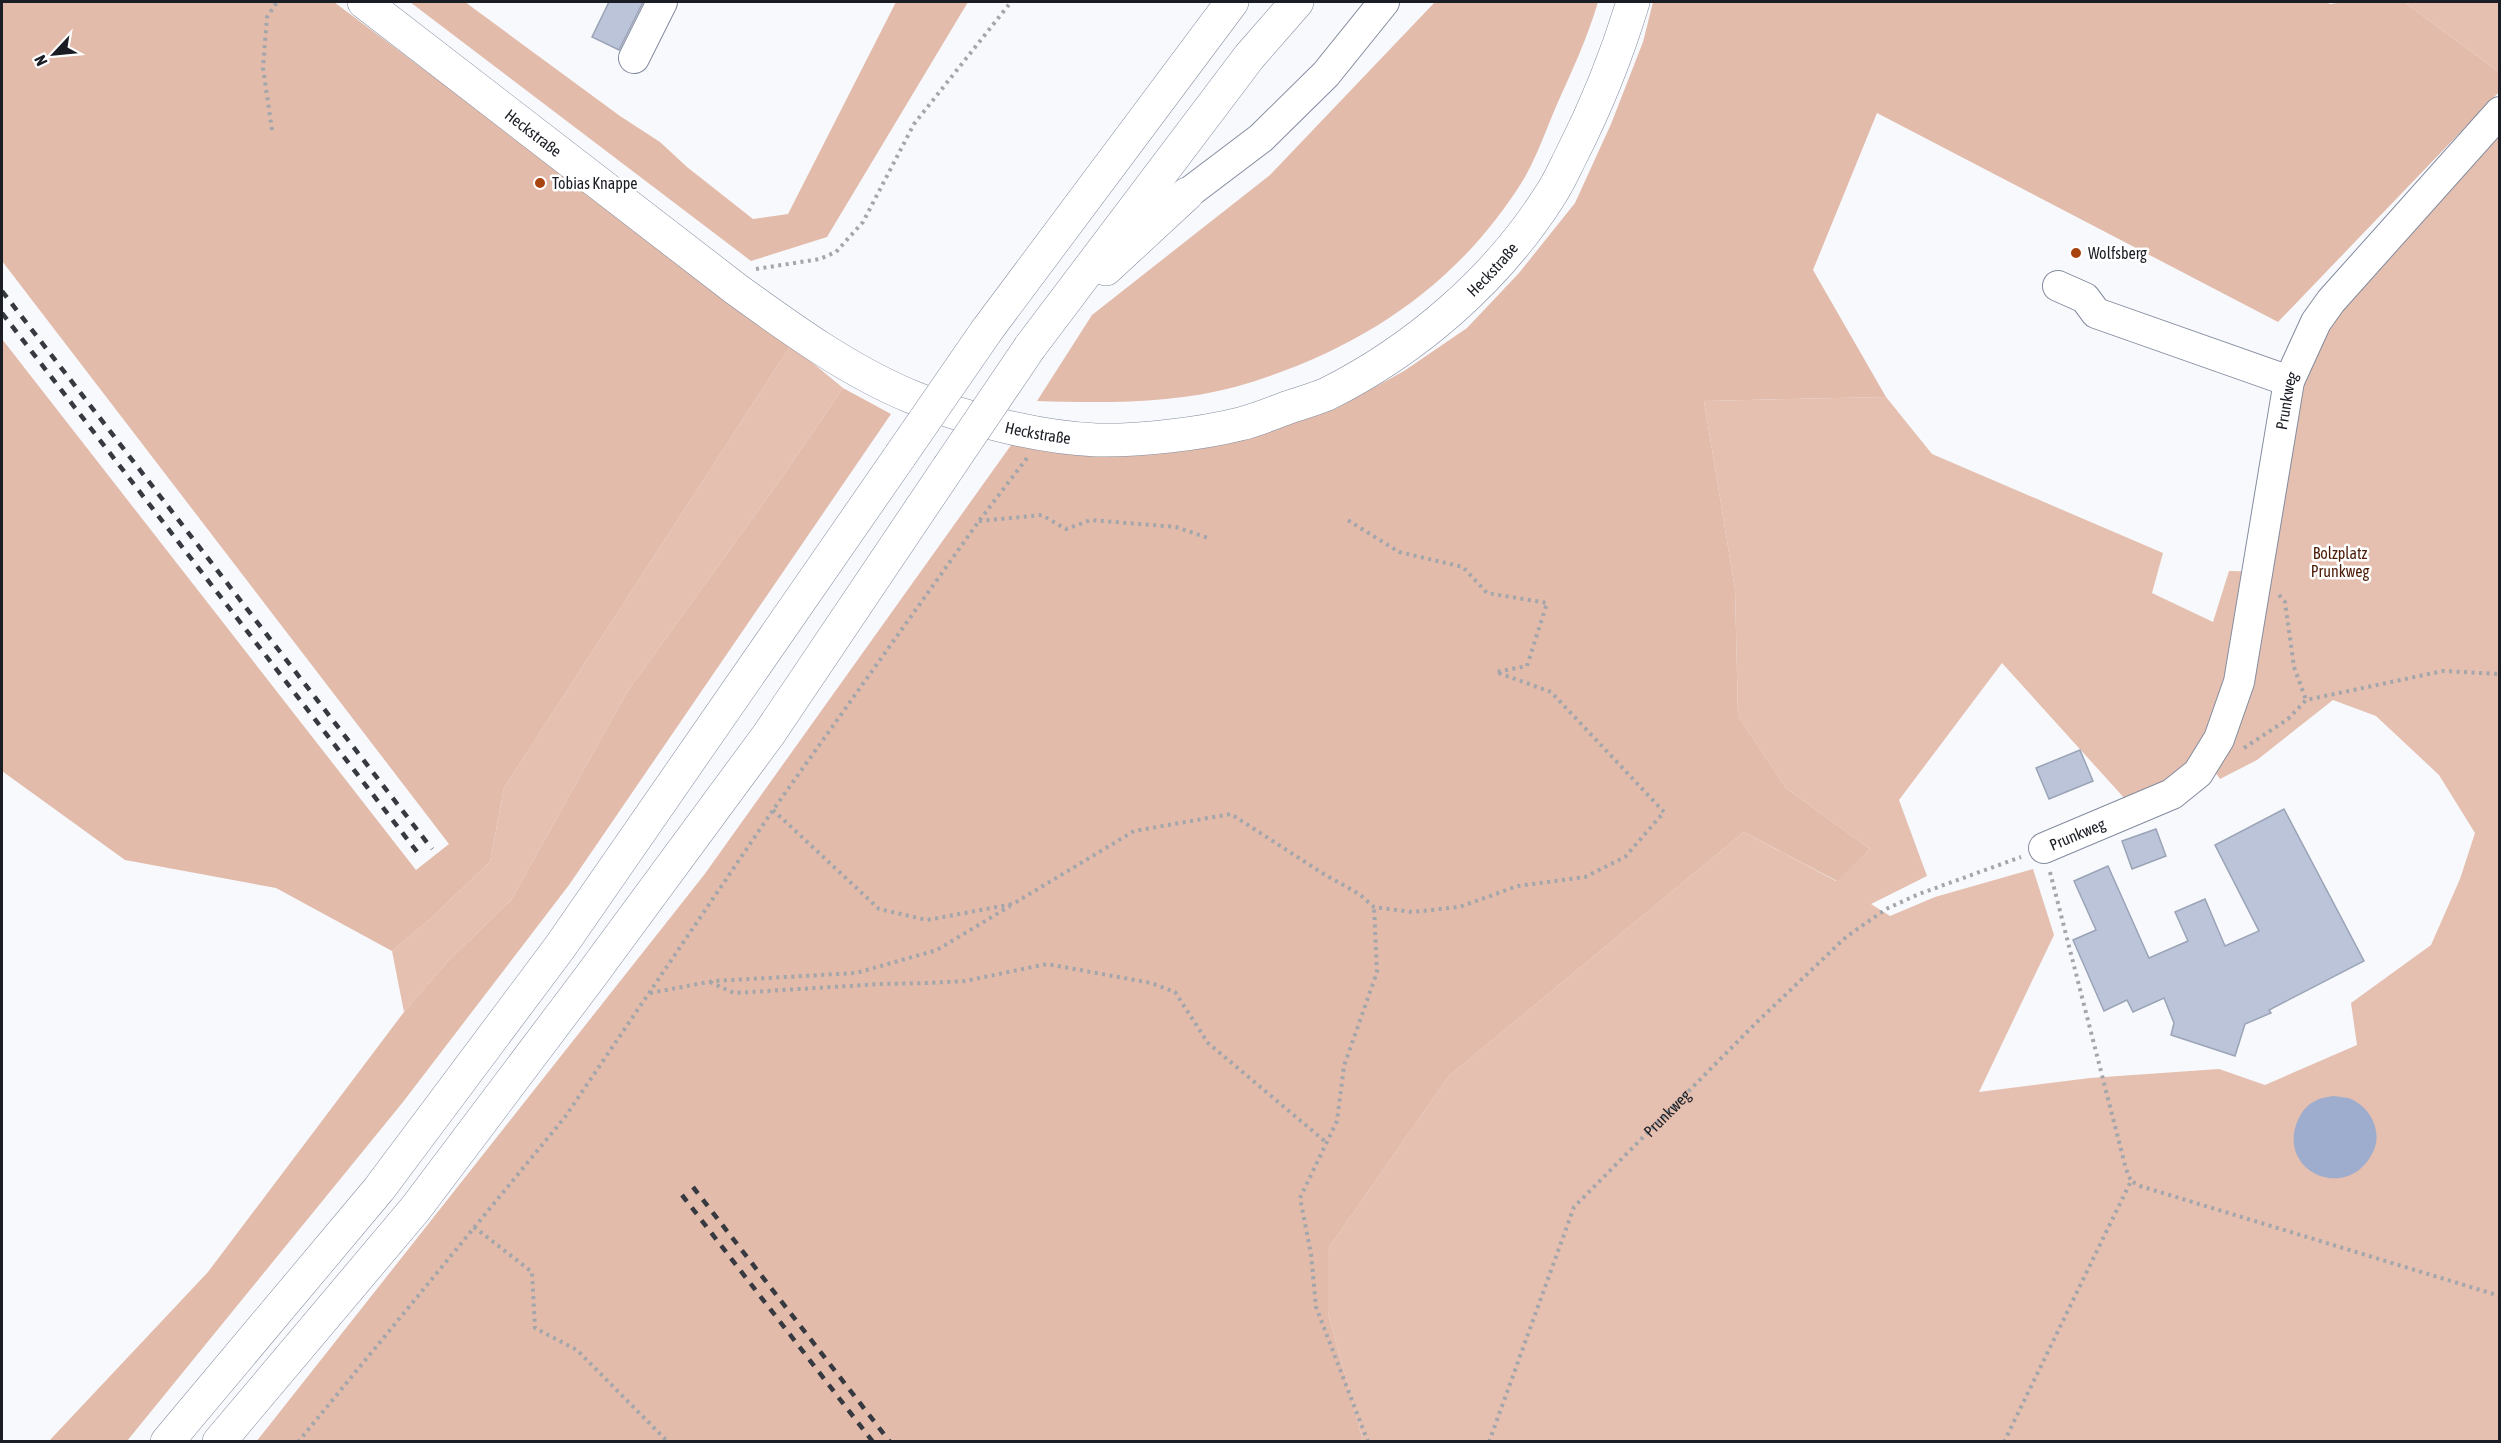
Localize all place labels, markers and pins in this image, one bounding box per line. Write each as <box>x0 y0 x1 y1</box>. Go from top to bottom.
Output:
place label: Tobias Knappe <box>552 174 638 193</box>
marker: Tobias Knappe <box>533 176 547 190</box>
place label: Wolfsberg <box>2088 244 2147 263</box>
marker: Wolfsberg <box>2069 246 2083 260</box>

